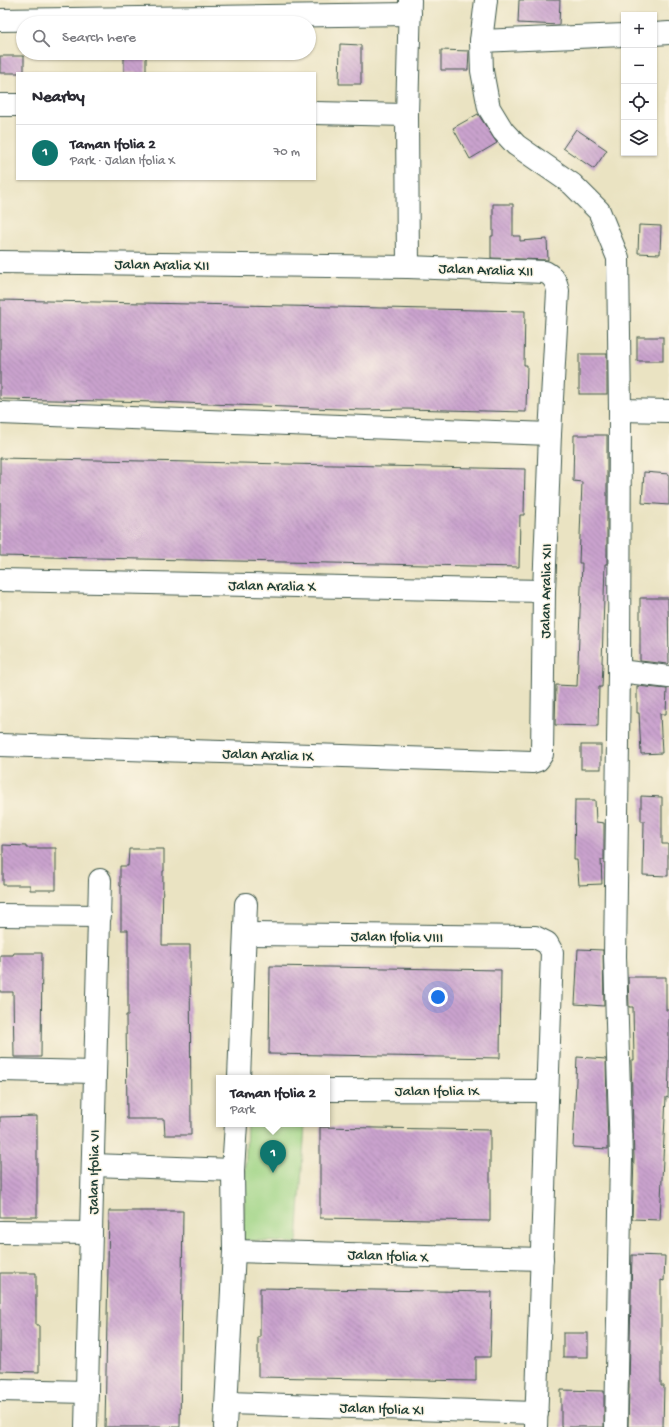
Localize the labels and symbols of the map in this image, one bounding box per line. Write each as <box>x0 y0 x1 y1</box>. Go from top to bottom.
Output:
street label: Jalan Aralia XII <box>114 256 209 276</box>
street label: Jalan Aralia XII <box>438 260 534 282</box>
street label: Jalan Aralia XII <box>537 544 557 639</box>
street label: Jalan Aralia X <box>228 577 317 597</box>
street label: Jalan Aralia IX <box>222 745 315 767</box>
street label: Jalan Ifolia VIII <box>351 928 443 948</box>
your location <box>428 987 448 1007</box>
street label: Jalan Ifolia IX <box>395 1083 480 1101</box>
street label: Jalan Ifolia VI <box>85 1129 105 1215</box>
pin: 1 <box>260 1140 286 1173</box>
street label: Jalan Ifolia X <box>347 1247 430 1267</box>
street label: Jalan Ifolia XI <box>339 1400 424 1420</box>

